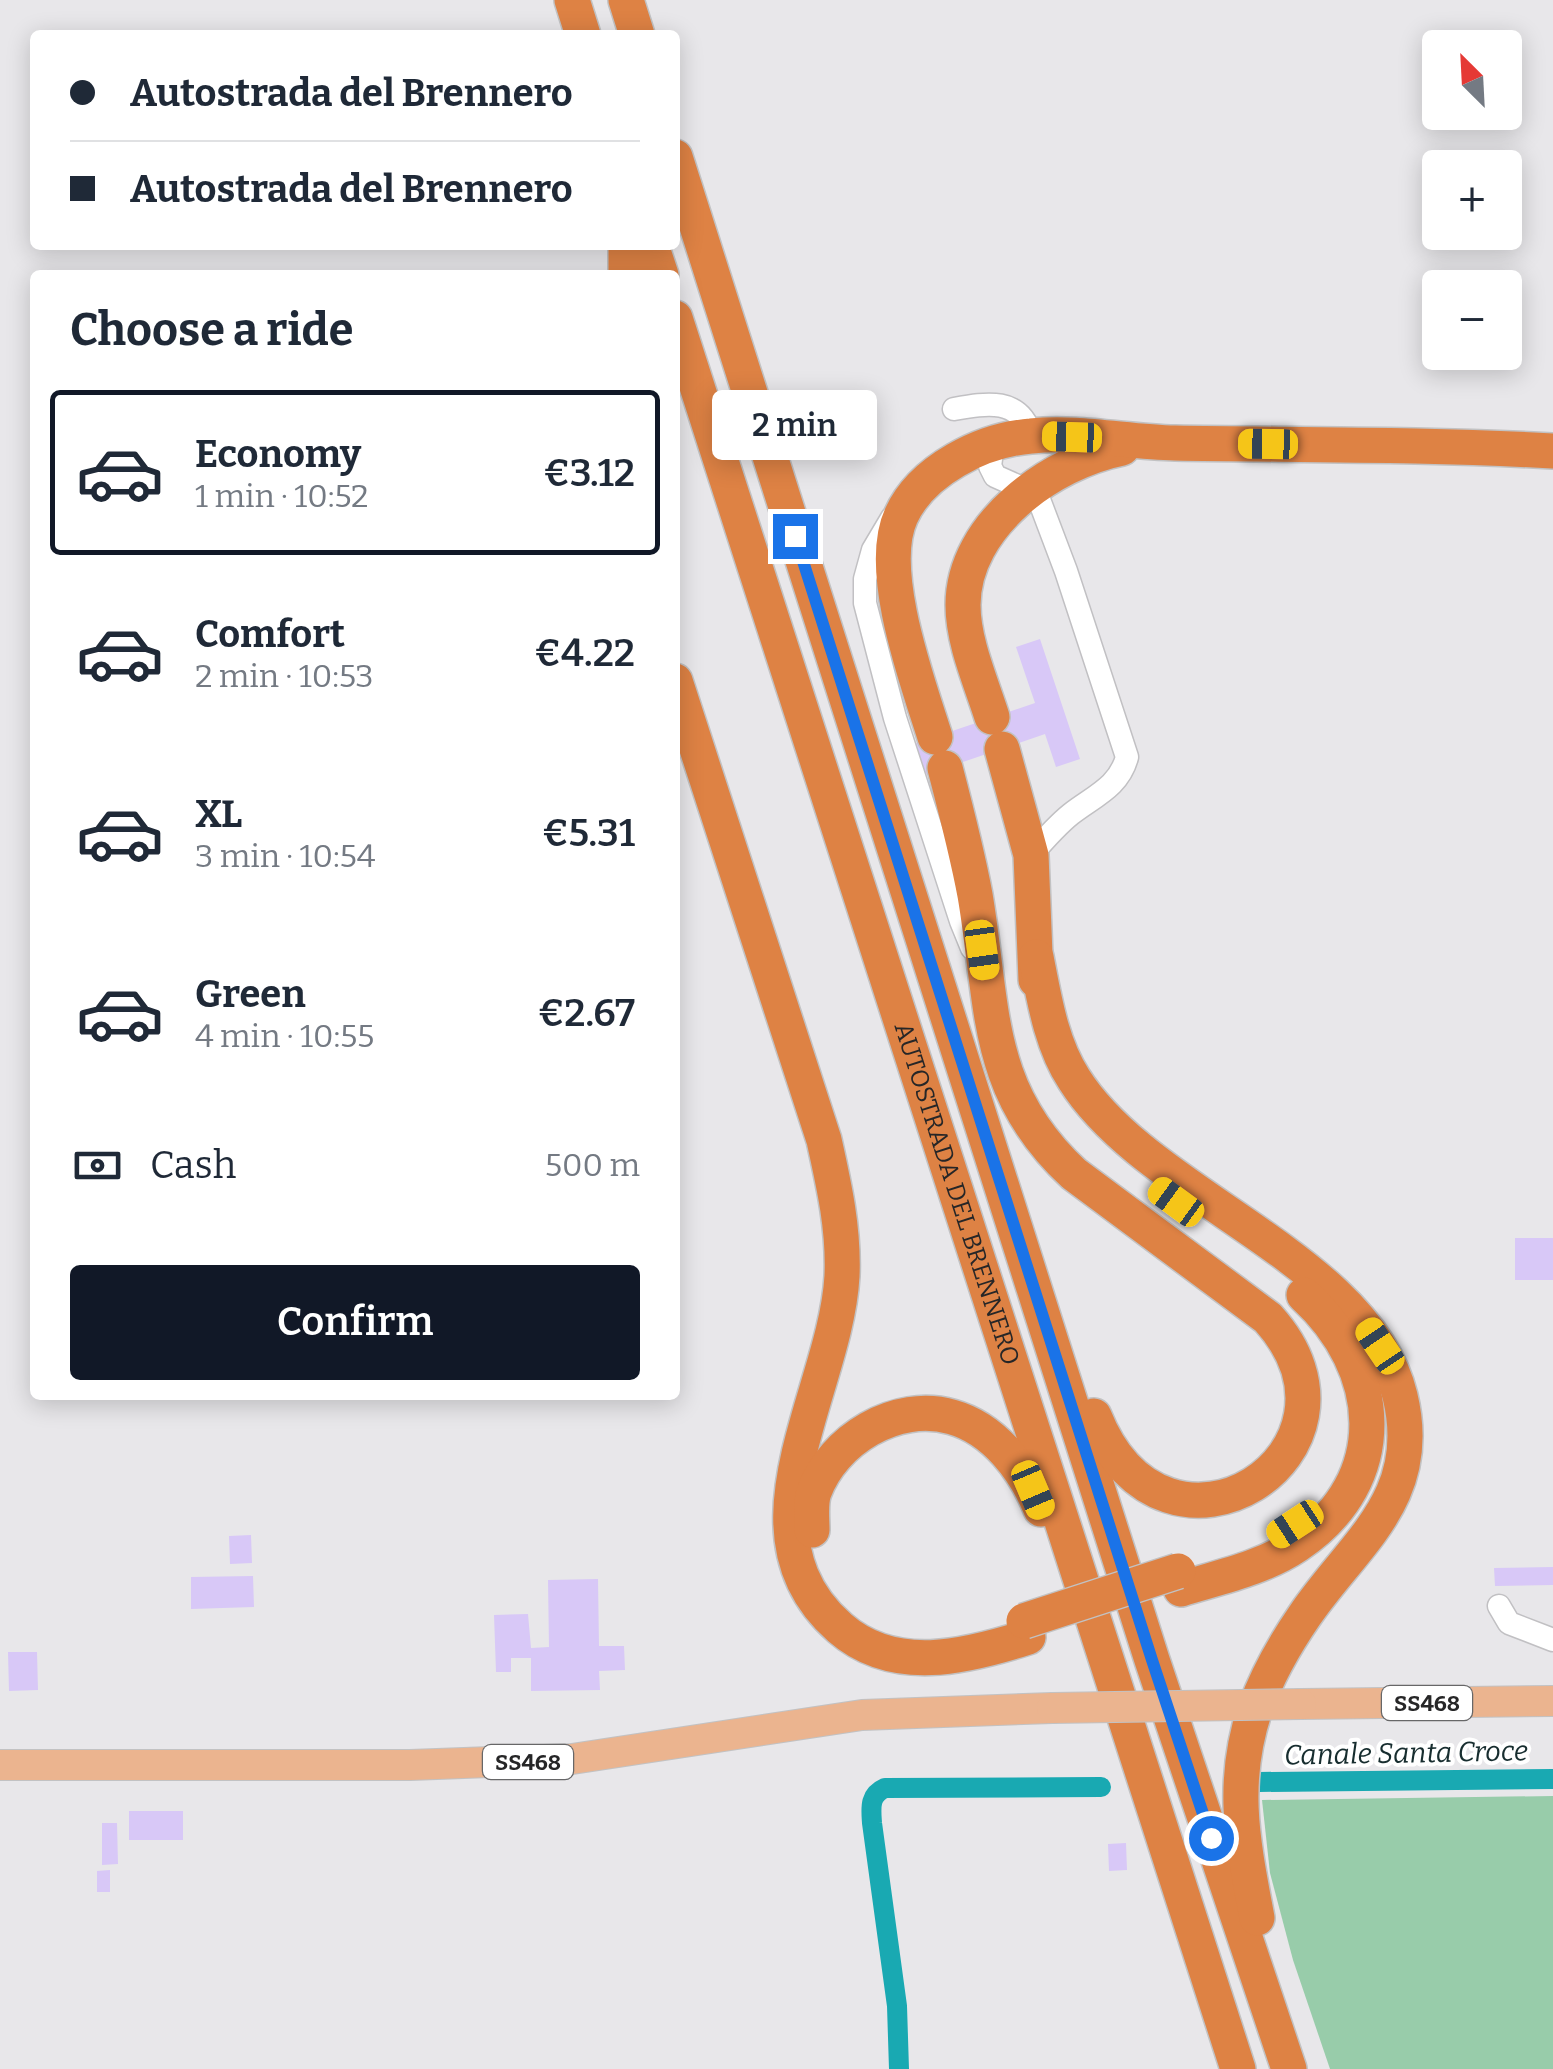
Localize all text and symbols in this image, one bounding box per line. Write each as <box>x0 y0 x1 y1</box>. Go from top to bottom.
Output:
north arrow <box>1422 30 1522 130</box>
map controls <box>1422 30 1522 370</box>
text: Autostrada del Brennero <box>130 70 573 116</box>
button: + <box>1422 150 1522 250</box>
text: Autostrada del Brennero <box>130 166 573 212</box>
button: − <box>1422 270 1522 370</box>
text: Choose a ride <box>70 303 353 357</box>
callout: 2 min <box>712 391 878 461</box>
text: 2 min <box>752 406 837 444</box>
car <box>1041 421 1103 453</box>
icon: car <box>75 428 165 518</box>
car <box>1238 428 1298 460</box>
text: Economy <box>195 431 361 477</box>
text: €3.12 <box>543 450 635 496</box>
text: 1 min · 10:52 <box>195 477 368 515</box>
route end <box>773 514 818 559</box>
icon: car <box>75 608 165 698</box>
text: Comfort <box>195 611 345 657</box>
text: €4.22 <box>534 630 635 676</box>
text: 2 min · 10:53 <box>195 657 374 695</box>
icon: car <box>75 788 165 878</box>
text: XL <box>195 791 242 837</box>
text: €5.31 <box>542 810 635 856</box>
text: 3 min · 10:54 <box>195 837 376 875</box>
car <box>963 918 1001 982</box>
icon: car <box>75 968 165 1058</box>
text: Green <box>195 971 306 1017</box>
text: €2.67 <box>538 990 635 1036</box>
text: 4 min · 10:55 <box>195 1017 374 1055</box>
street label: AUTOSTRADA DEL BRENNERO <box>888 1019 1026 1369</box>
icon: cash <box>70 1138 125 1193</box>
text: Cash <box>150 1142 236 1188</box>
text: 500 m <box>545 1146 640 1184</box>
car <box>1143 1172 1209 1232</box>
button: Confirm <box>70 1265 640 1380</box>
car <box>1351 1313 1409 1379</box>
car <box>1007 1457 1059 1523</box>
car <box>1262 1495 1328 1553</box>
road number: SS468 <box>1382 1686 1472 1720</box>
water label: Canale Santa Croce <box>1284 1734 1528 1772</box>
road number: SS468 <box>483 1745 573 1779</box>
route start <box>1189 1816 1234 1861</box>

